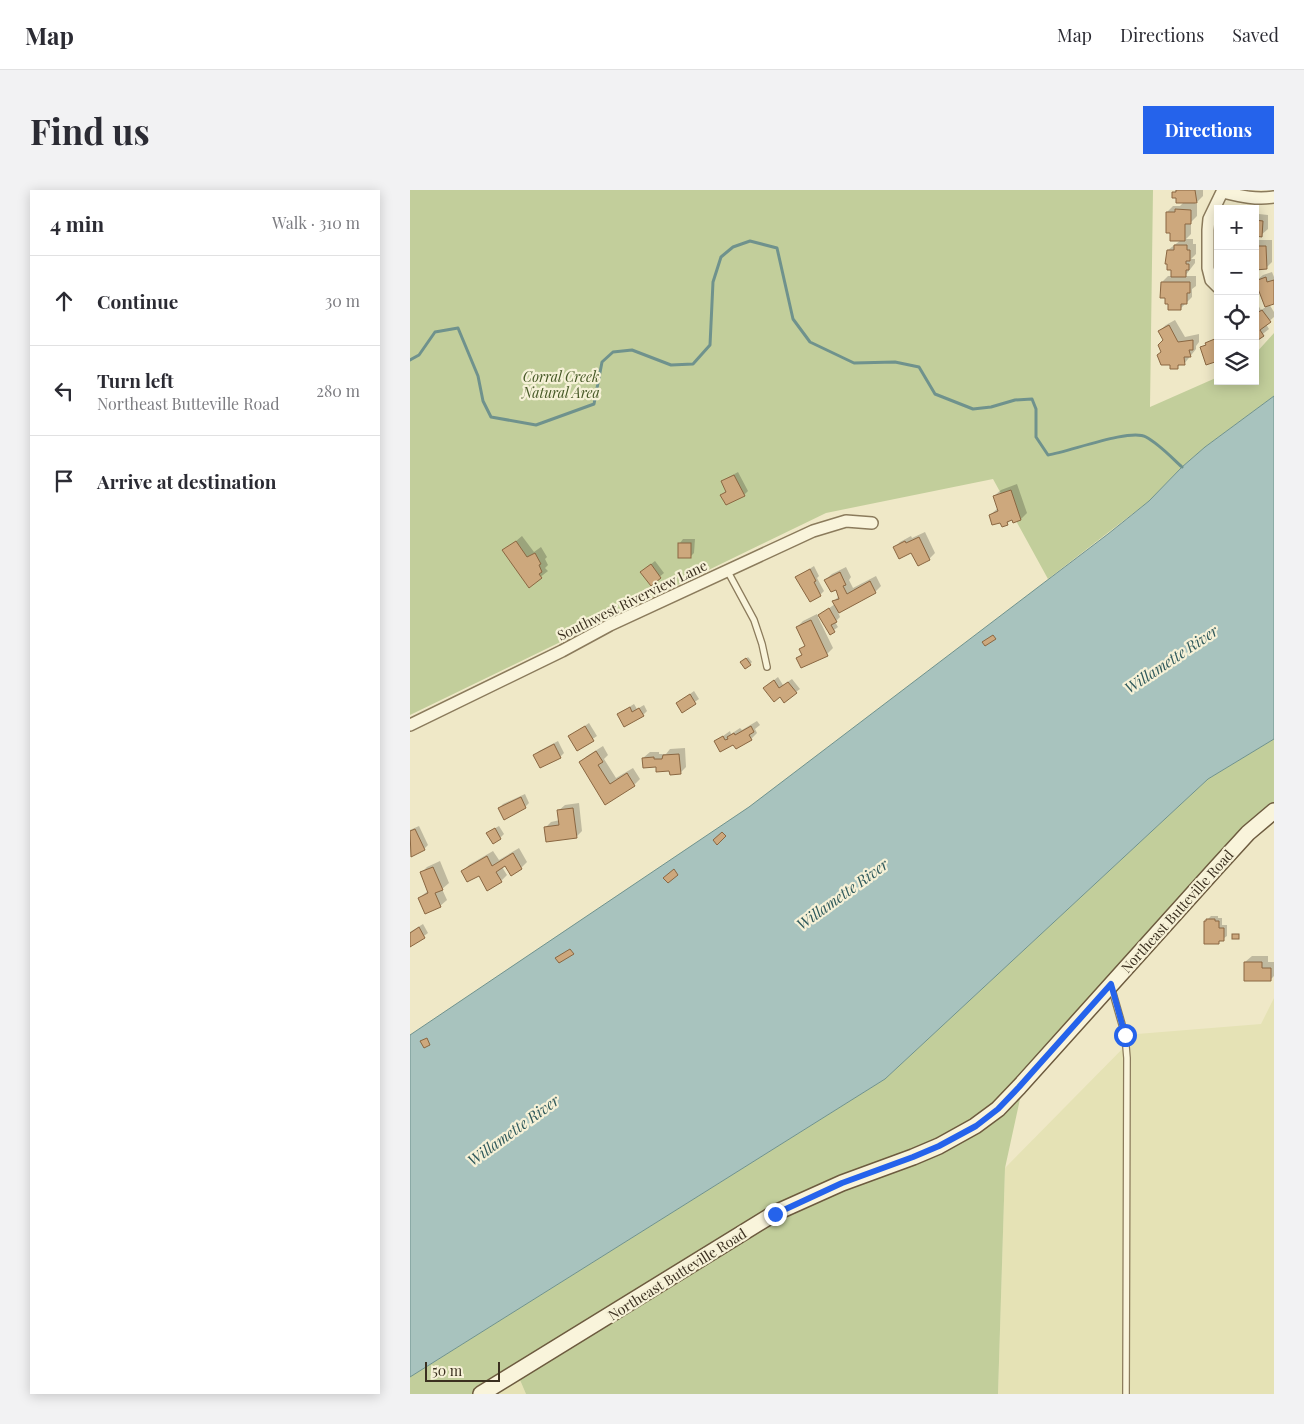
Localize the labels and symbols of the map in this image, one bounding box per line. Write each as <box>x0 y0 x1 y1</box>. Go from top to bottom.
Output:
park label: Corral Creek Natural Area <box>520 367 600 402</box>
street label: Southwest Riverview Lane <box>554 555 710 645</box>
water label: Willamette River <box>1120 620 1222 698</box>
street label: Northeast Butteville Road <box>1117 845 1237 977</box>
water label: Willamette River <box>792 854 892 934</box>
route start <box>1114 1024 1137 1047</box>
water label: Willamette River <box>463 1090 563 1170</box>
route end <box>764 1203 787 1226</box>
street label: Northeast Butteville Road <box>604 1224 750 1324</box>
scale bar <box>425 1359 500 1382</box>

